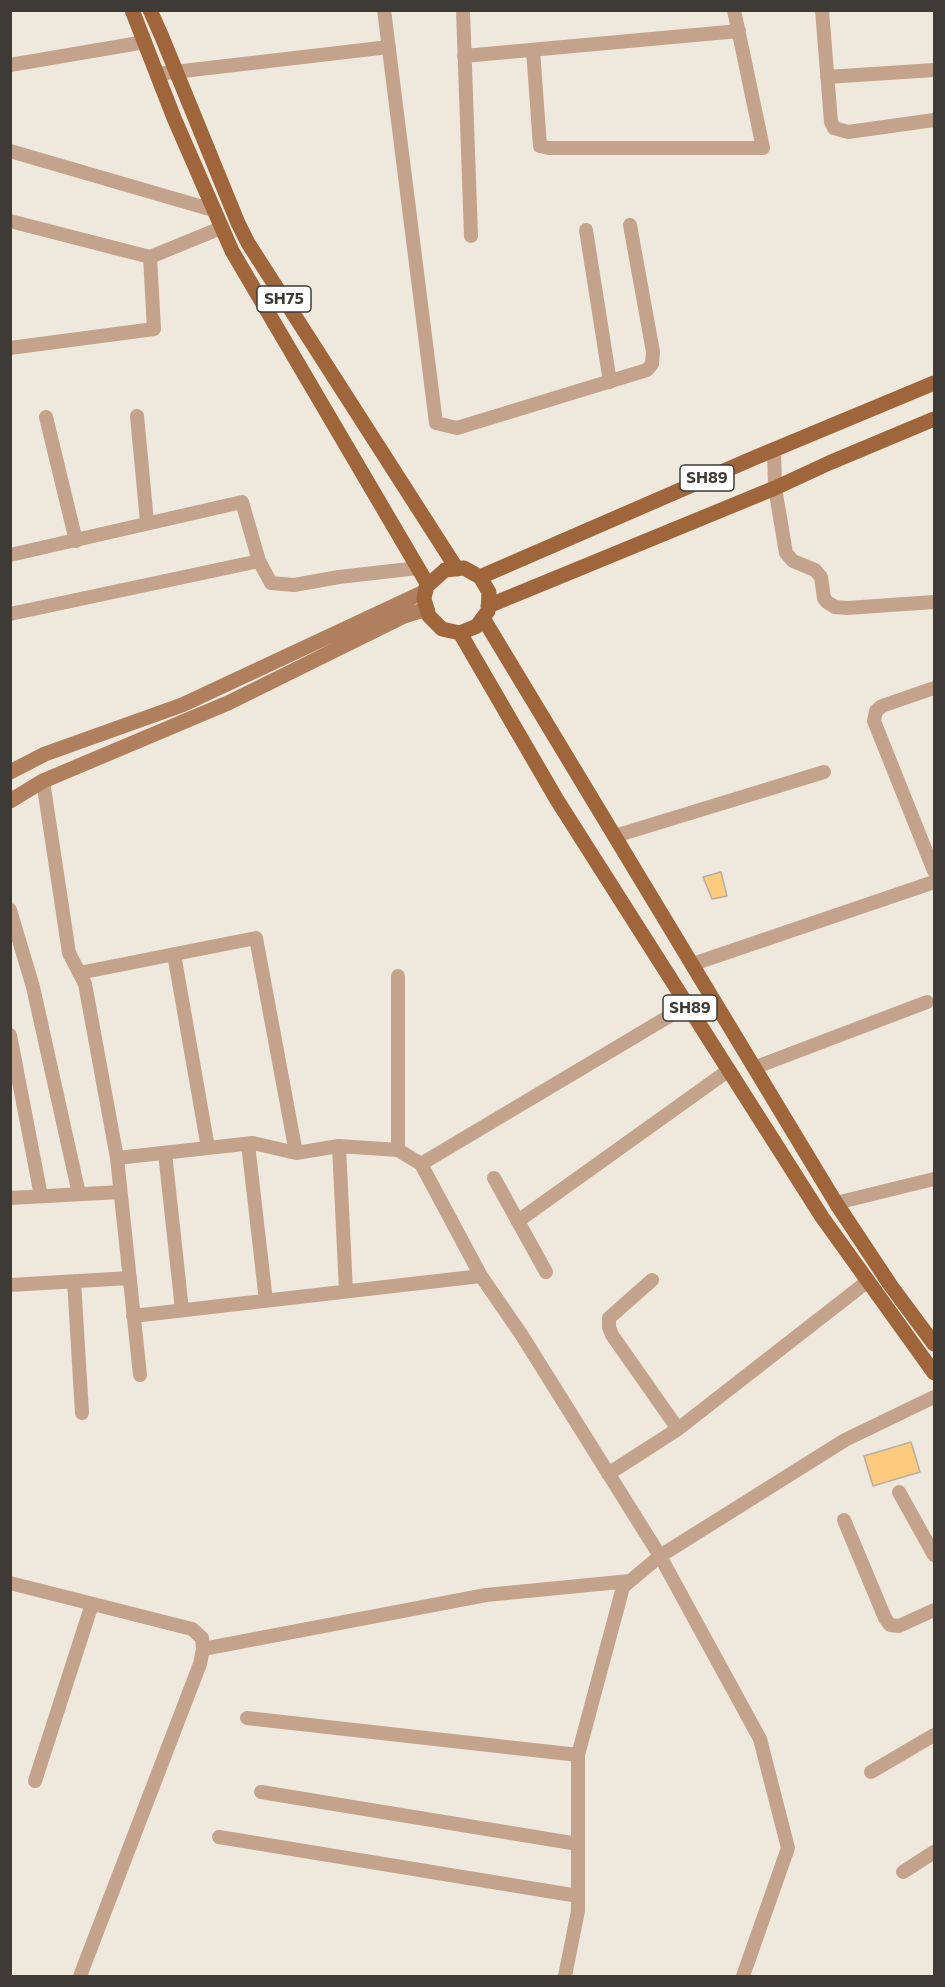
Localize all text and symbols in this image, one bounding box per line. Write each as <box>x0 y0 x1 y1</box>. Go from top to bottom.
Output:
road number: SH75 <box>257 286 311 312</box>
road number: SH89 <box>680 465 734 491</box>
road number: SH89 <box>663 995 717 1021</box>

